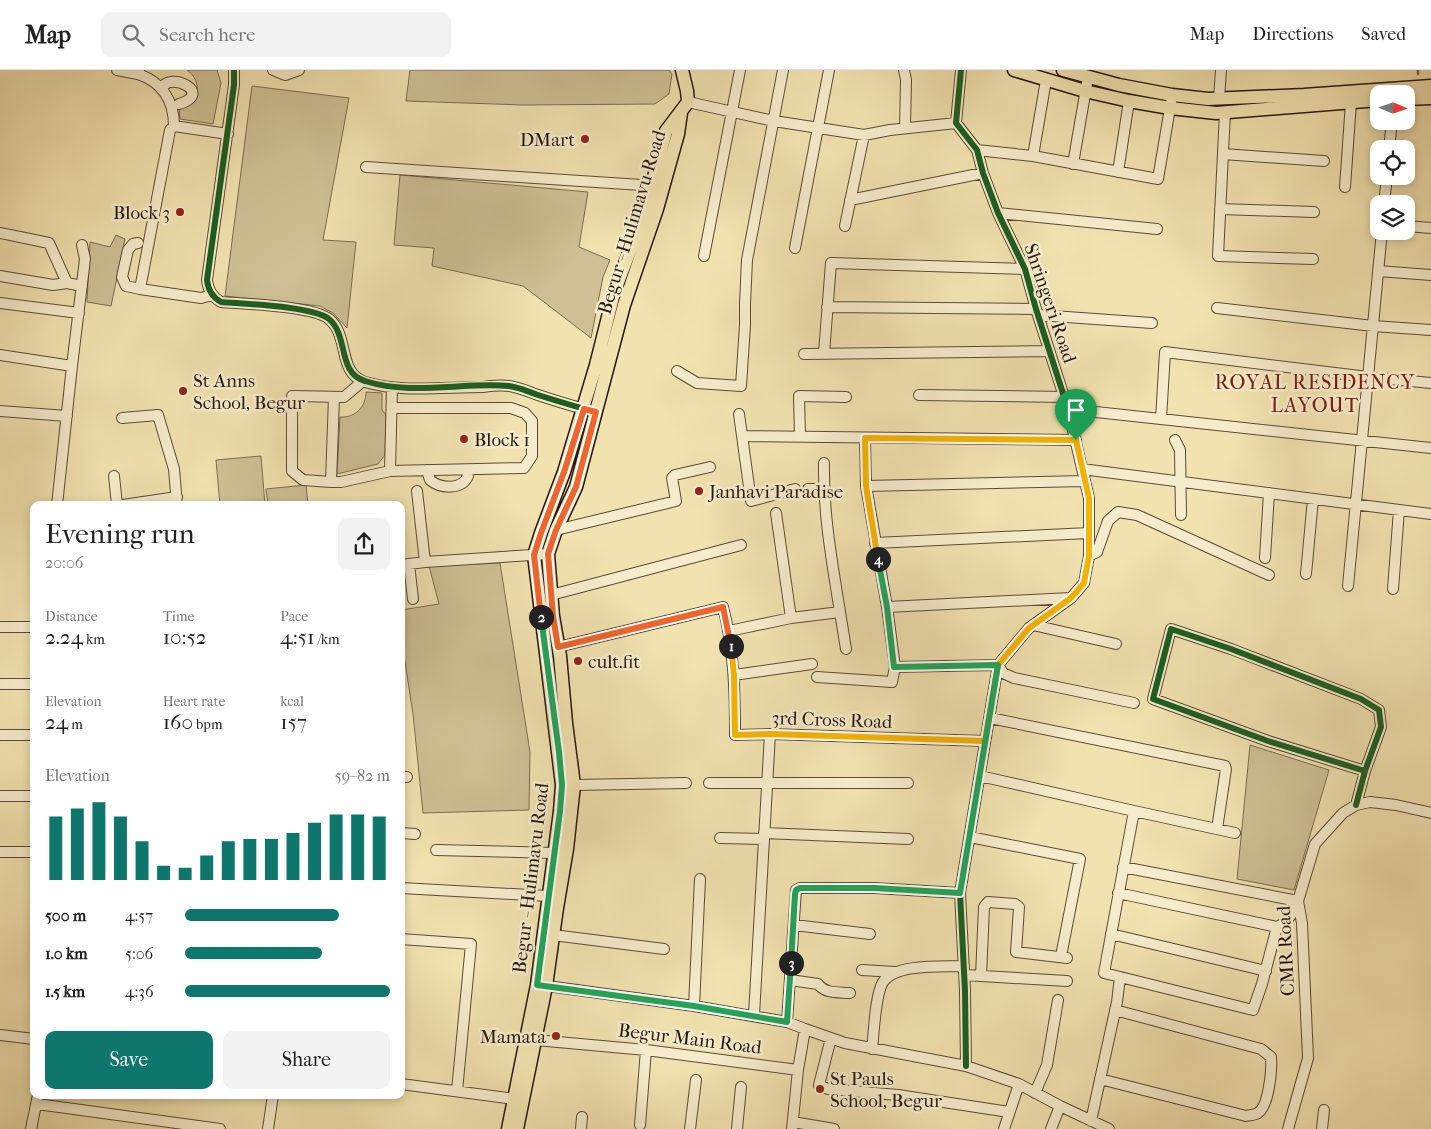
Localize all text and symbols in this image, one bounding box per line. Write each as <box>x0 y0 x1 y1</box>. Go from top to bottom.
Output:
search box <box>101 12 451 57</box>
text: Map <box>25 21 71 49</box>
icon: search <box>119 21 147 49</box>
text: Search here <box>159 24 255 46</box>
text: Map <box>1190 24 1224 45</box>
text: Directions <box>1252 24 1333 45</box>
text: Saved <box>1361 24 1406 45</box>
north arrow <box>1370 85 1415 130</box>
map controls <box>1370 85 1415 240</box>
street label: Begur - Hulimavu Road <box>593 127 671 317</box>
place label: DMart <box>520 129 575 151</box>
marker: DMart <box>579 133 591 145</box>
button: locate <box>1370 140 1415 185</box>
button: layers <box>1370 195 1415 240</box>
place label: Block 3 <box>113 202 170 224</box>
marker: Block 3 <box>174 206 186 218</box>
street label: Shringeri Road <box>1019 241 1081 367</box>
place label: St Anns School, Begur <box>193 370 306 414</box>
district label: ROYAL RESIDENCY LAYOUT <box>1215 371 1416 417</box>
marker: St Anns School, Begur <box>177 385 189 397</box>
pin <box>1055 389 1097 440</box>
icon: arrive <box>1062 396 1090 424</box>
place label: Block 1 <box>474 429 530 451</box>
marker: Block 1 <box>458 433 470 445</box>
place label: Janhavi Paradise <box>707 481 843 503</box>
marker: Janhavi Paradise <box>693 485 705 497</box>
text: Evening run <box>45 517 195 550</box>
button: share <box>338 518 390 570</box>
pin: 4 <box>866 546 890 572</box>
text: 4 <box>874 551 883 568</box>
text: 20:06 <box>45 553 83 572</box>
pin: 2 <box>528 604 554 630</box>
text: Distance <box>45 608 98 625</box>
text: Time <box>163 608 194 625</box>
text: Pace <box>280 608 308 625</box>
text: 2 <box>538 609 545 626</box>
text: 2.24 <box>45 625 83 649</box>
text: 10:52 <box>163 625 207 649</box>
text: 4:51 <box>280 625 314 649</box>
text: km <box>83 631 105 648</box>
text: /km <box>314 631 340 648</box>
pin: 1 <box>718 634 744 658</box>
text: 1 <box>729 638 734 655</box>
place label: cult.fit <box>588 651 640 673</box>
marker: cult.fit <box>572 655 584 667</box>
text: Elevation <box>45 693 102 710</box>
text: Heart rate <box>163 693 225 710</box>
text: kcal <box>280 693 304 710</box>
street label: 3rd Cross Road <box>771 707 893 733</box>
text: 24 <box>45 710 68 734</box>
text: 160 <box>163 710 193 734</box>
text: 157 <box>280 710 307 734</box>
text: m <box>68 716 83 733</box>
text: bpm <box>193 716 223 733</box>
text: Elevation <box>45 766 110 785</box>
text: 59–82 m <box>335 766 390 785</box>
street label: Begur - Hulimavu Road <box>508 781 554 974</box>
street label: CMR Road <box>1273 905 1299 997</box>
text: 500 m <box>45 906 86 925</box>
text: 4:57 <box>125 906 153 925</box>
text: 1.0 km <box>45 944 88 963</box>
text: 5:06 <box>125 944 153 963</box>
pin: 3 <box>778 950 804 976</box>
text: 3 <box>789 955 794 972</box>
text: 1.5 km <box>45 982 85 1001</box>
text: 4:36 <box>125 982 154 1001</box>
street label: Begur Main Road <box>617 1019 763 1059</box>
place label: Mamata <box>480 1026 546 1048</box>
marker: Mamata <box>550 1030 562 1042</box>
button: Save <box>45 1031 213 1089</box>
button: Share <box>223 1031 390 1089</box>
place label: St Pauls School, Begur <box>830 1068 943 1112</box>
marker: St Pauls School, Begur <box>814 1083 826 1095</box>

